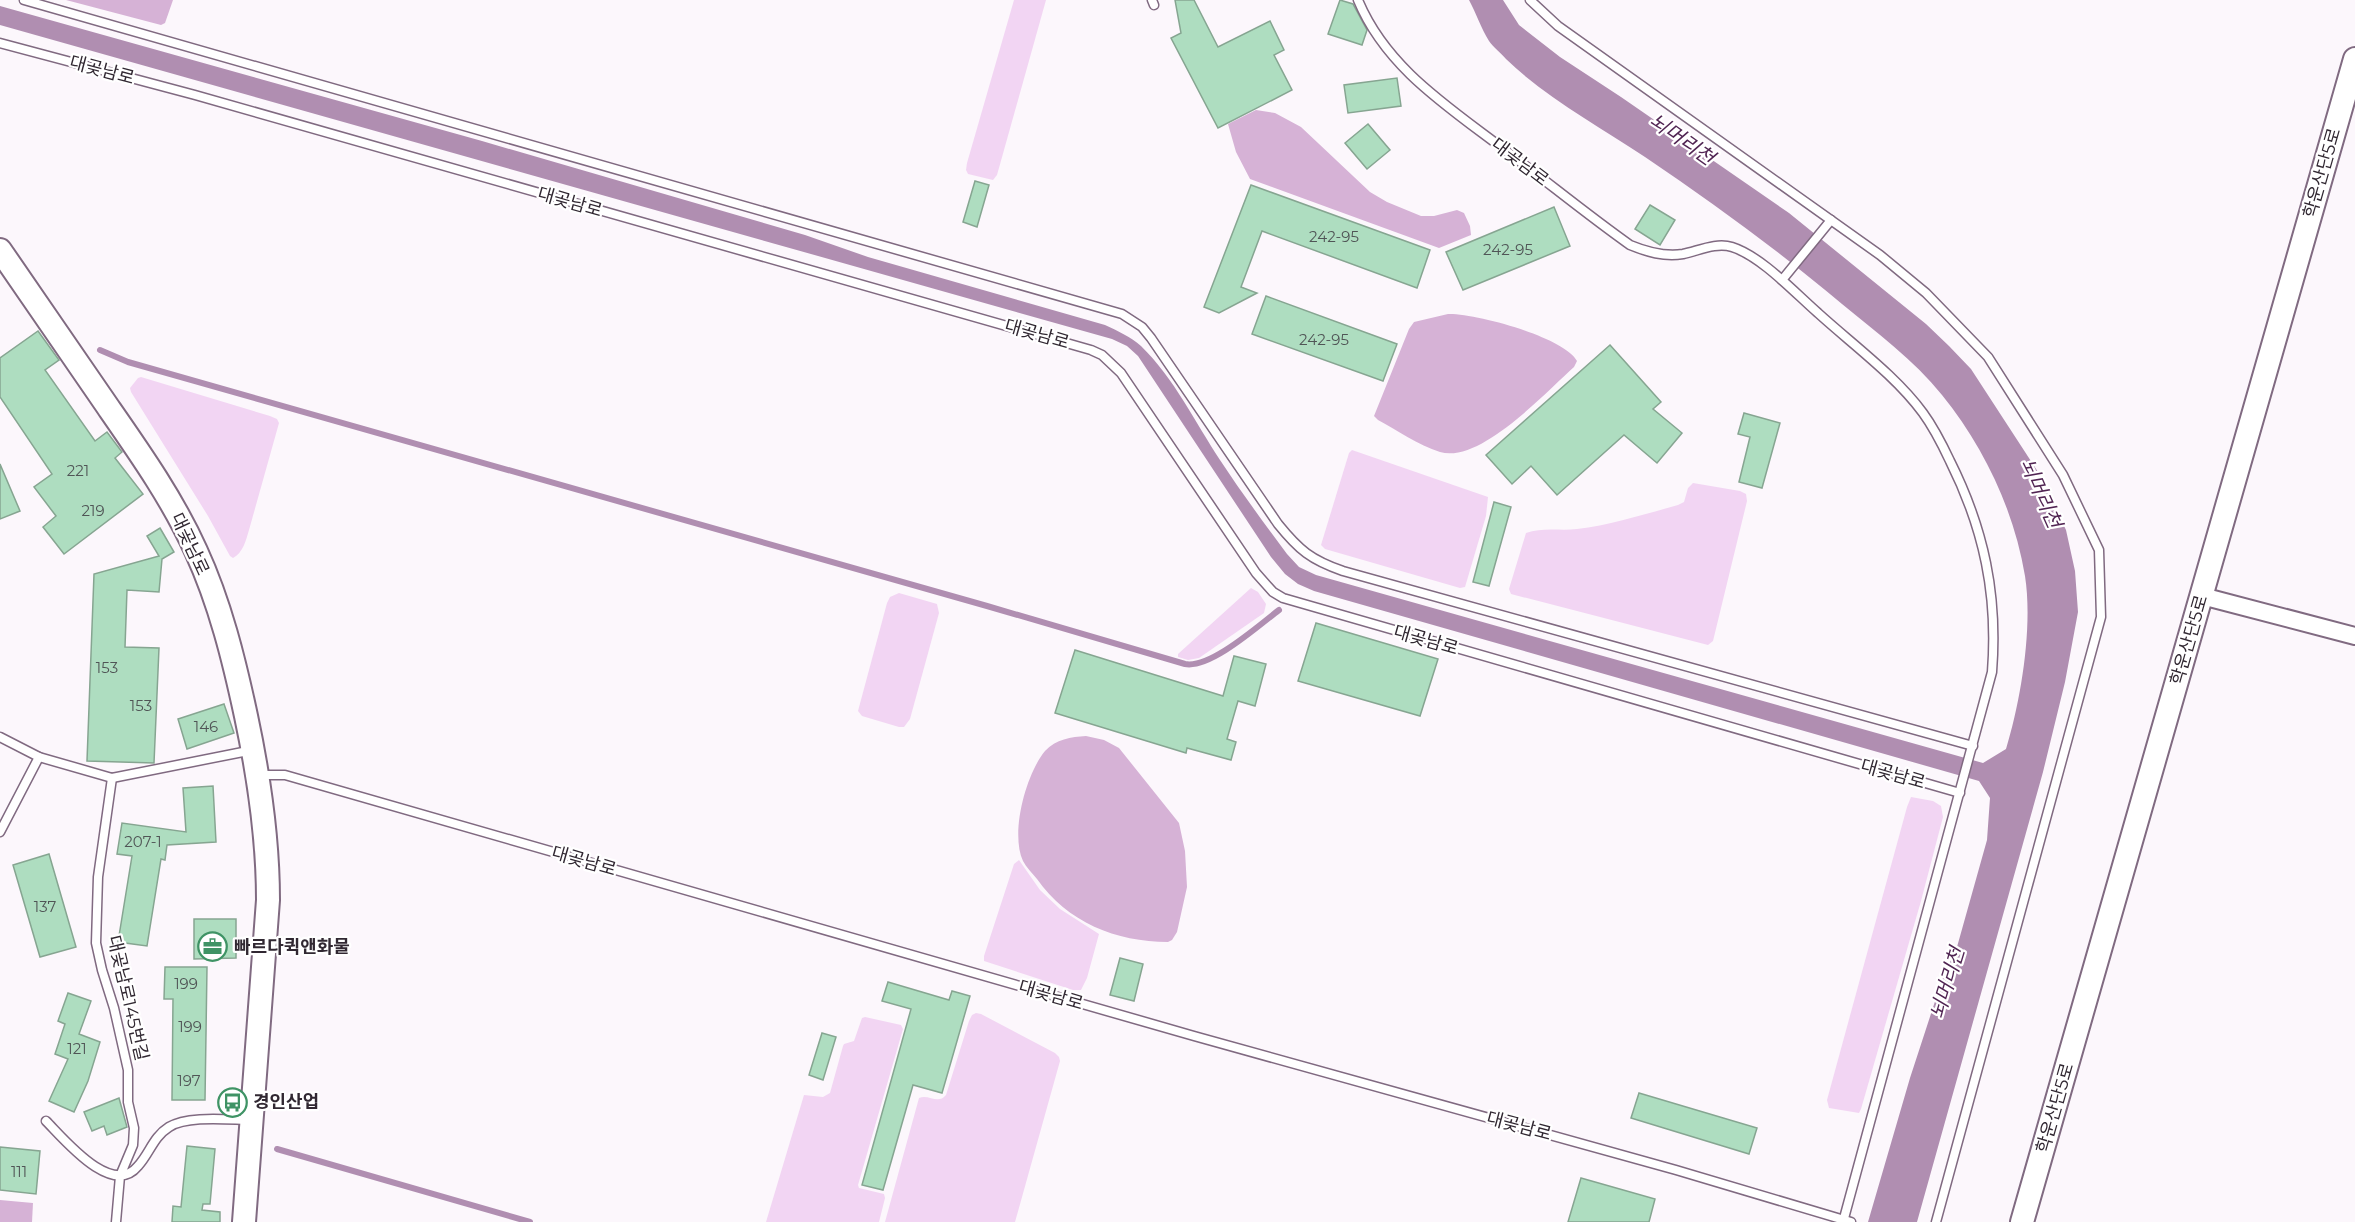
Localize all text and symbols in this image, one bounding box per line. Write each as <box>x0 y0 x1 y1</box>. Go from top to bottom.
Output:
street label: 대곶남로 <box>67 51 137 89</box>
water label: 뇌머리천 <box>1645 108 1721 171</box>
street label: 학운산단5로 <box>2299 125 2345 221</box>
street label: 대곶남로 <box>1487 133 1553 191</box>
street label: 대곶남로 <box>535 182 605 222</box>
house number: 242-95 <box>1309 227 1359 246</box>
house number: 242-95 <box>1483 240 1533 259</box>
street label: 대곶남로 <box>1002 314 1072 354</box>
house number: 242-95 <box>1299 330 1349 349</box>
water label: 뇌머리천 <box>2015 454 2068 534</box>
house number: 221 <box>67 461 89 480</box>
house number: 219 <box>81 501 105 520</box>
street label: 대곶남로 <box>166 509 214 579</box>
street label: 학운산단5로 <box>2166 592 2212 688</box>
street label: 대곶남로 <box>1391 620 1461 660</box>
house number: 153 <box>96 658 118 677</box>
house number: 153 <box>130 696 152 715</box>
house number: 146 <box>194 717 218 736</box>
street label: 대곶남로 <box>1858 754 1928 794</box>
house number: 207-1 <box>124 832 162 851</box>
street label: 대곶남로 <box>549 841 619 881</box>
house number: 137 <box>34 897 56 916</box>
office icon: 빠르다퀵앤화물 <box>197 931 229 963</box>
street label: 대곶남로145번길 <box>103 933 153 1063</box>
place label: 빠르다퀵앤화물 <box>234 936 350 958</box>
water label: 뇌머리천 <box>1925 942 1970 1022</box>
house number: 199 <box>174 974 198 993</box>
street label: 대곶남로 <box>1016 975 1086 1015</box>
house number: 199 <box>178 1017 202 1036</box>
house number: 121 <box>67 1039 87 1058</box>
street label: 학운산단5로 <box>2032 1060 2078 1156</box>
house number: 197 <box>177 1071 201 1090</box>
bus stop icon: 경인산업 <box>216 1086 248 1118</box>
place label: 경인산업 <box>253 1091 319 1113</box>
street label: 대곶남로 <box>1484 1107 1554 1145</box>
house number: 111 <box>11 1162 27 1181</box>

